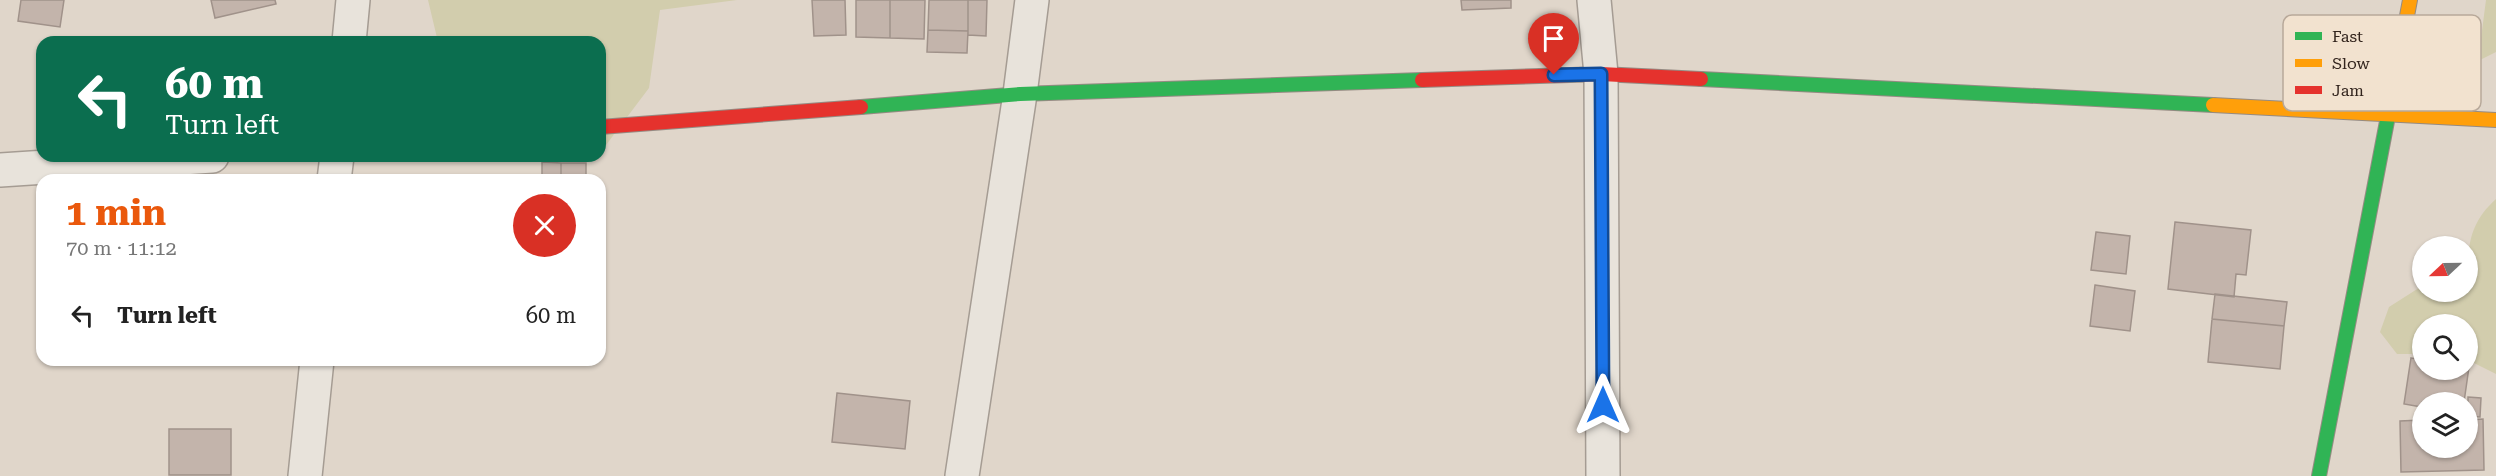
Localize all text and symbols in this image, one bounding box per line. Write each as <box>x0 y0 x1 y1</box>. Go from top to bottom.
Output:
pin <box>1528 13 1579 75</box>
legend <box>2283 15 2481 111</box>
icon: arrive <box>1537 22 1570 55</box>
text: Fast <box>2332 27 2363 46</box>
text: Slow <box>2332 54 2370 73</box>
text: 60 m <box>165 59 263 108</box>
icon: left <box>66 60 144 138</box>
text: Jam <box>2332 81 2364 100</box>
text: Turn left <box>165 109 279 141</box>
text: 1 min <box>66 192 166 234</box>
button: close <box>513 194 576 257</box>
text: 70 m · 11:12 <box>66 236 177 260</box>
north arrow <box>2412 236 2478 302</box>
map controls <box>2412 236 2478 458</box>
icon: left <box>66 299 99 332</box>
text: Turn left <box>117 303 217 328</box>
text: 60 m <box>526 303 576 328</box>
button: search <box>2412 314 2478 380</box>
position arrow <box>1571 373 1635 437</box>
button: layers <box>2412 392 2478 458</box>

